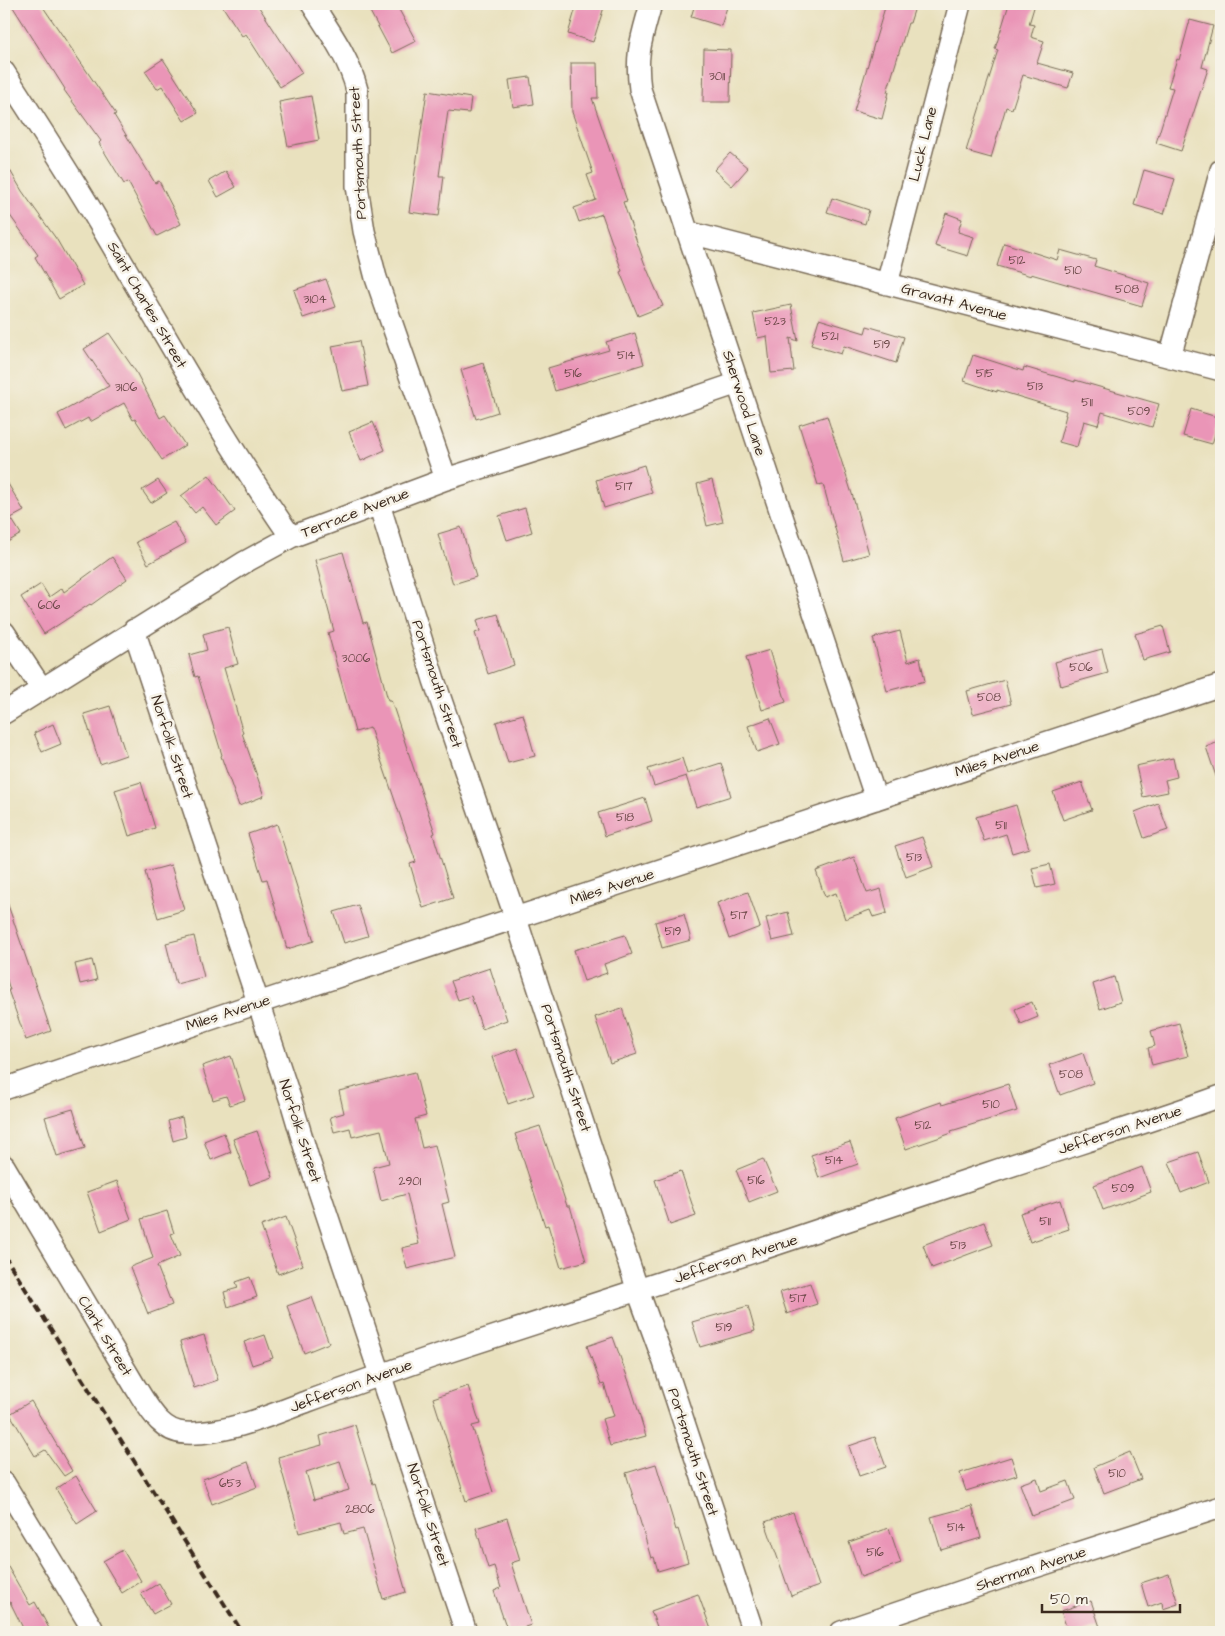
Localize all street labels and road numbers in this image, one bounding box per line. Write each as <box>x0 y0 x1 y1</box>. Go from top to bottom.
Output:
street label: Portsmouth Street <box>344 86 372 220</box>
street label: Luck Lane <box>904 104 942 184</box>
street label: Saint Charles Street <box>102 238 192 372</box>
street label: Gravatt Avenue <box>899 278 1009 326</box>
street label: Sherwood Lane <box>717 348 771 458</box>
street label: Terrace Avenue <box>298 483 412 543</box>
street label: Portsmouth Street <box>406 617 468 751</box>
street label: Norfolk Street <box>145 693 199 801</box>
street label: Miles Avenue <box>952 736 1042 782</box>
street label: Miles Avenue <box>567 864 657 910</box>
street label: Miles Avenue <box>183 990 273 1036</box>
street label: Portsmouth Street <box>535 1001 597 1135</box>
street label: Norfolk Street <box>273 1077 327 1185</box>
street label: Jefferson Avenue <box>1056 1100 1184 1160</box>
street label: Jefferson Avenue <box>672 1229 800 1289</box>
street label: Clark Street <box>73 1292 137 1380</box>
street label: Jefferson Avenue <box>287 1354 415 1418</box>
street label: Portsmouth Street <box>662 1385 724 1519</box>
street label: Norfolk Street <box>401 1461 455 1569</box>
street label: Sherman Avenue <box>973 1541 1089 1597</box>

